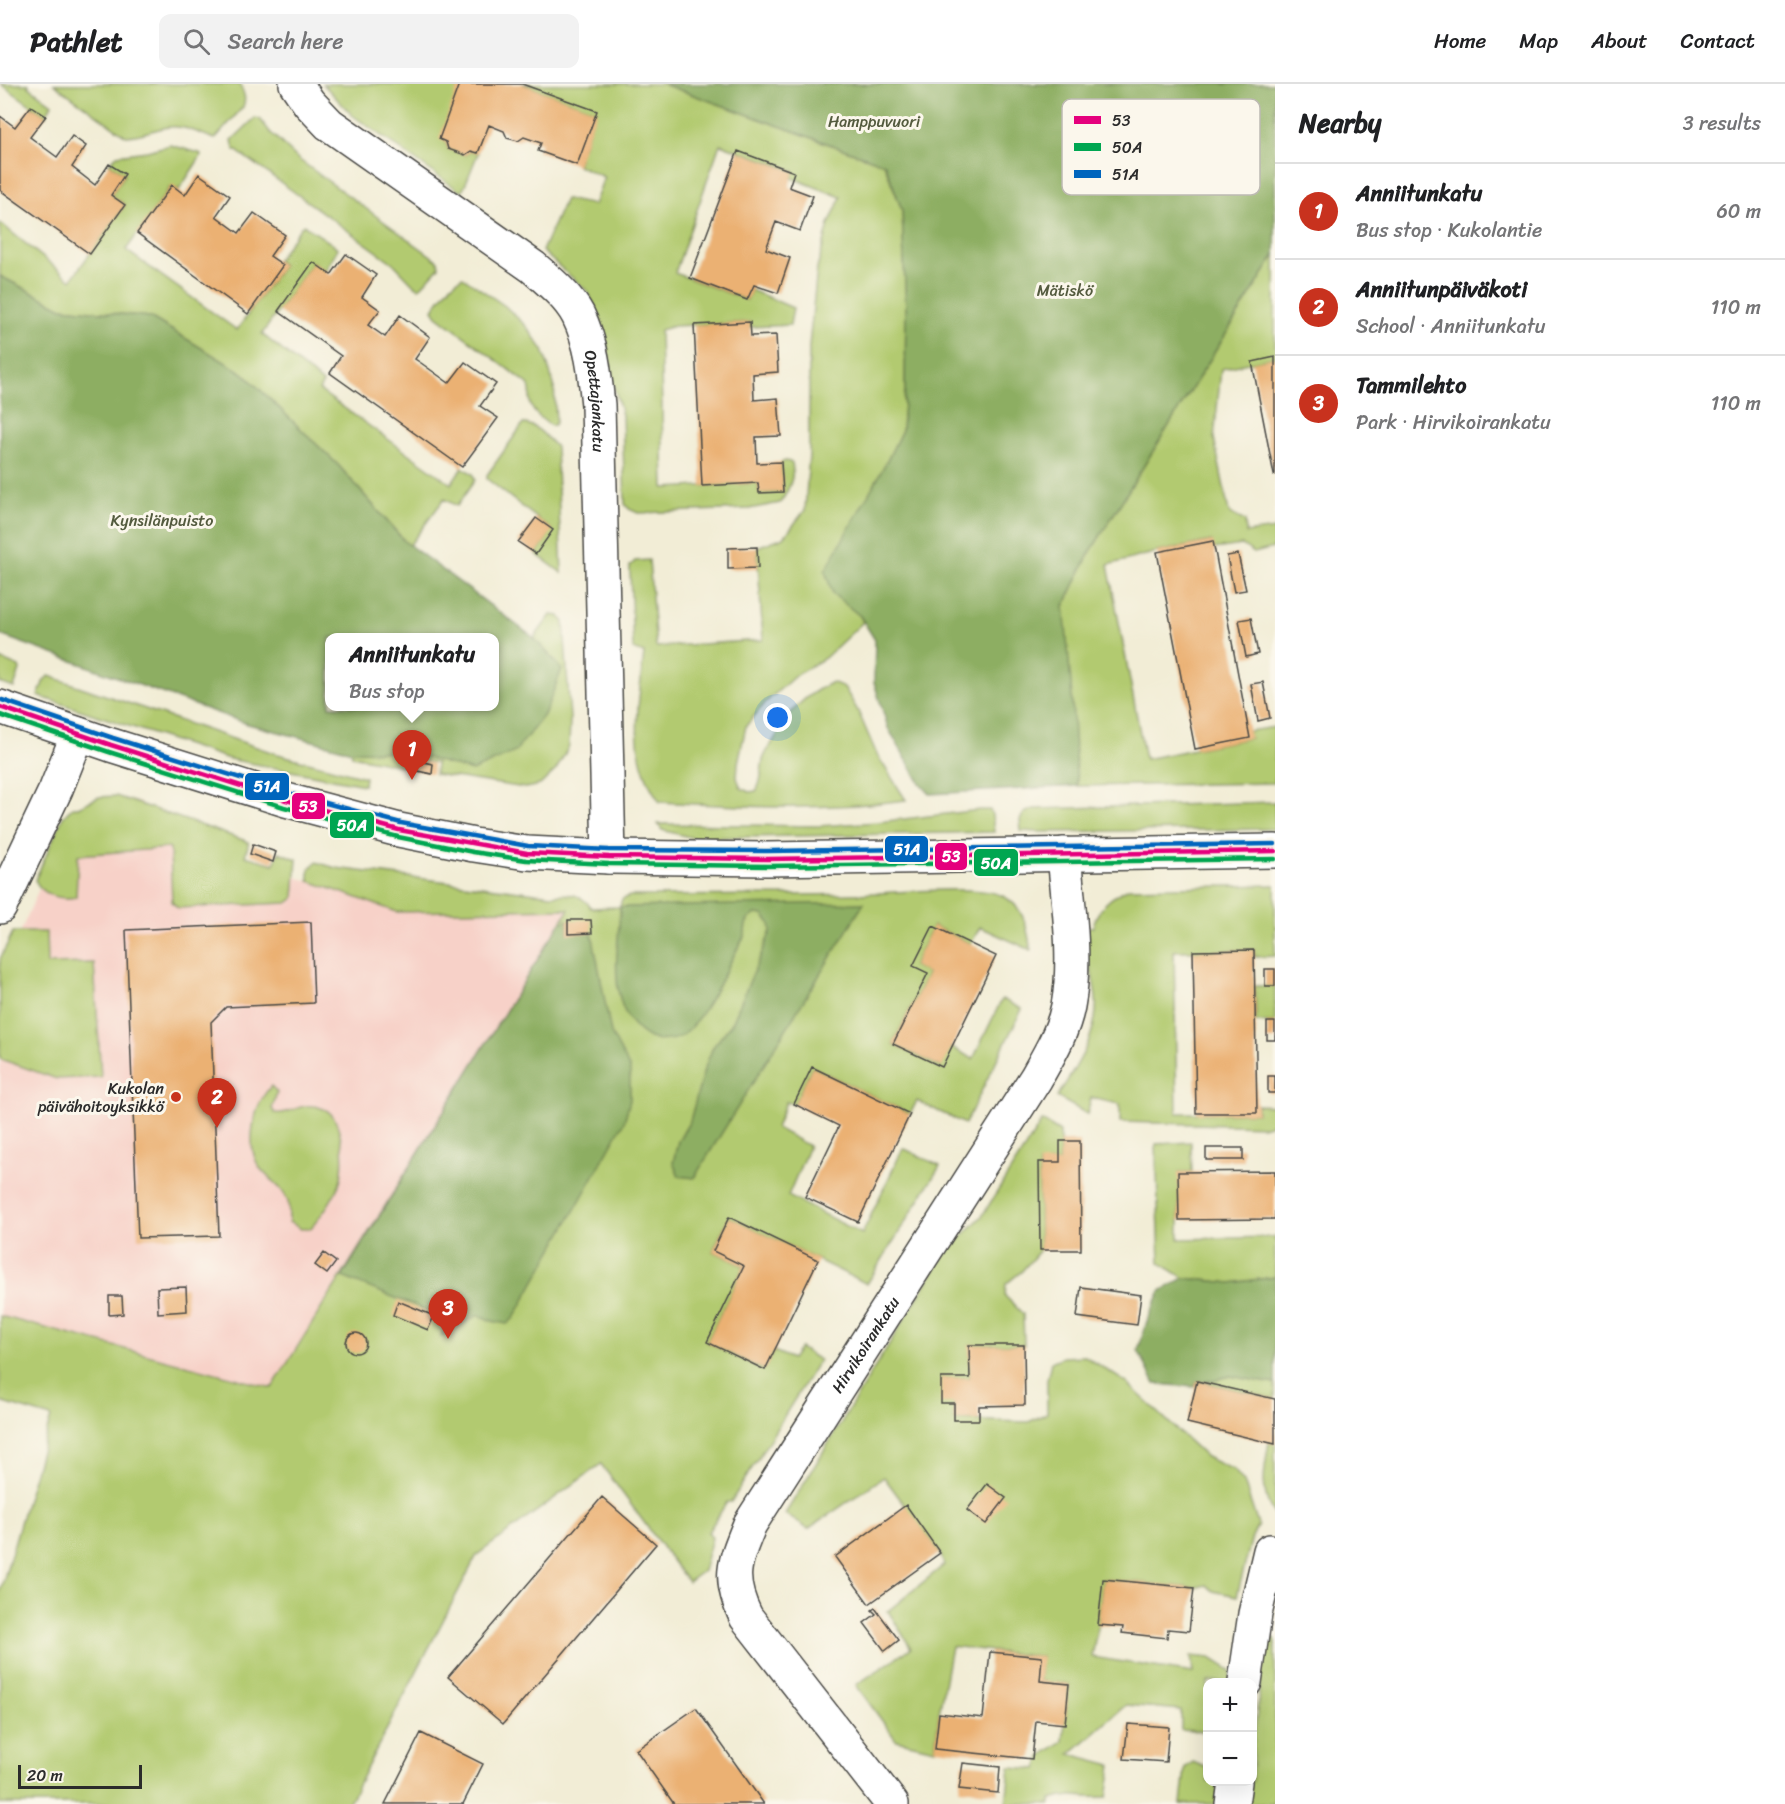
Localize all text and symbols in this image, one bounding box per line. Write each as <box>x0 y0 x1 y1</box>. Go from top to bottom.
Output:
search box <box>159 14 579 68</box>
text: Pathlet <box>30 17 123 66</box>
text: Search here <box>228 22 343 61</box>
text: Home <box>1434 22 1486 60</box>
text: Map <box>1519 22 1558 60</box>
text: About <box>1591 22 1648 60</box>
text: Contact <box>1681 22 1755 60</box>
icon: search <box>180 25 213 58</box>
legend <box>1062 99 1260 195</box>
text: Nearby <box>1299 100 1381 146</box>
text: 53 <box>1112 106 1131 135</box>
text: 3 results <box>1683 106 1761 141</box>
park label: Hamppuvuori <box>828 107 921 136</box>
text: 50A <box>1112 133 1142 162</box>
text: 51A <box>1112 160 1139 189</box>
text: Anniitunkatu <box>1356 174 1482 213</box>
text: 1 <box>1314 194 1323 229</box>
text: 60 m <box>1716 194 1761 229</box>
text: Bus stop · Kukolantie <box>1356 213 1542 248</box>
text: Anniitunpäiväkoti <box>1356 270 1527 309</box>
park label: Mätiskö <box>1037 276 1094 305</box>
text: 2 <box>1313 290 1324 325</box>
text: 110 m <box>1711 290 1761 325</box>
text: School · Anniitunkatu <box>1356 309 1546 344</box>
street label: Opettajankatu <box>576 347 614 453</box>
text: Tammilehto <box>1356 366 1466 405</box>
text: 3 <box>1313 386 1324 421</box>
text: 110 m <box>1711 386 1761 421</box>
text: Park · Hirvikoirankatu <box>1356 405 1551 440</box>
park label: Kynsilänpuisto <box>111 506 213 535</box>
popup <box>325 633 499 711</box>
text: Anniitunkatu <box>349 635 475 674</box>
text: Bus stop <box>349 674 425 709</box>
your location <box>763 703 792 732</box>
pin: 1 <box>392 730 432 780</box>
line badge: 51A <box>244 772 290 801</box>
text: 51A <box>253 772 281 801</box>
line badge: 53 <box>291 792 326 820</box>
text: 53 <box>299 792 317 821</box>
line badge: 50A <box>329 811 375 839</box>
text: 50A <box>337 811 367 840</box>
line badge: 51A <box>884 835 929 863</box>
text: 51A <box>893 835 921 864</box>
line badge: 53 <box>934 842 968 871</box>
text: 53 <box>942 842 960 871</box>
line badge: 50A <box>973 848 1019 877</box>
text: 50A <box>981 849 1011 878</box>
place label: Kukolan päivähoitoyksikkö <box>37 1074 165 1121</box>
pin: 2 <box>198 1078 236 1128</box>
marker: Kukolan päivähoitoyksikkö <box>169 1090 183 1104</box>
pin: 3 <box>428 1290 468 1339</box>
street label: Hirvikoirankatu <box>823 1290 907 1399</box>
map controls <box>1203 1678 1257 1786</box>
button: + <box>1203 1678 1257 1732</box>
button: − <box>1203 1732 1257 1786</box>
text: 20 m <box>27 1761 63 1790</box>
scale bar <box>18 1762 142 1790</box>

